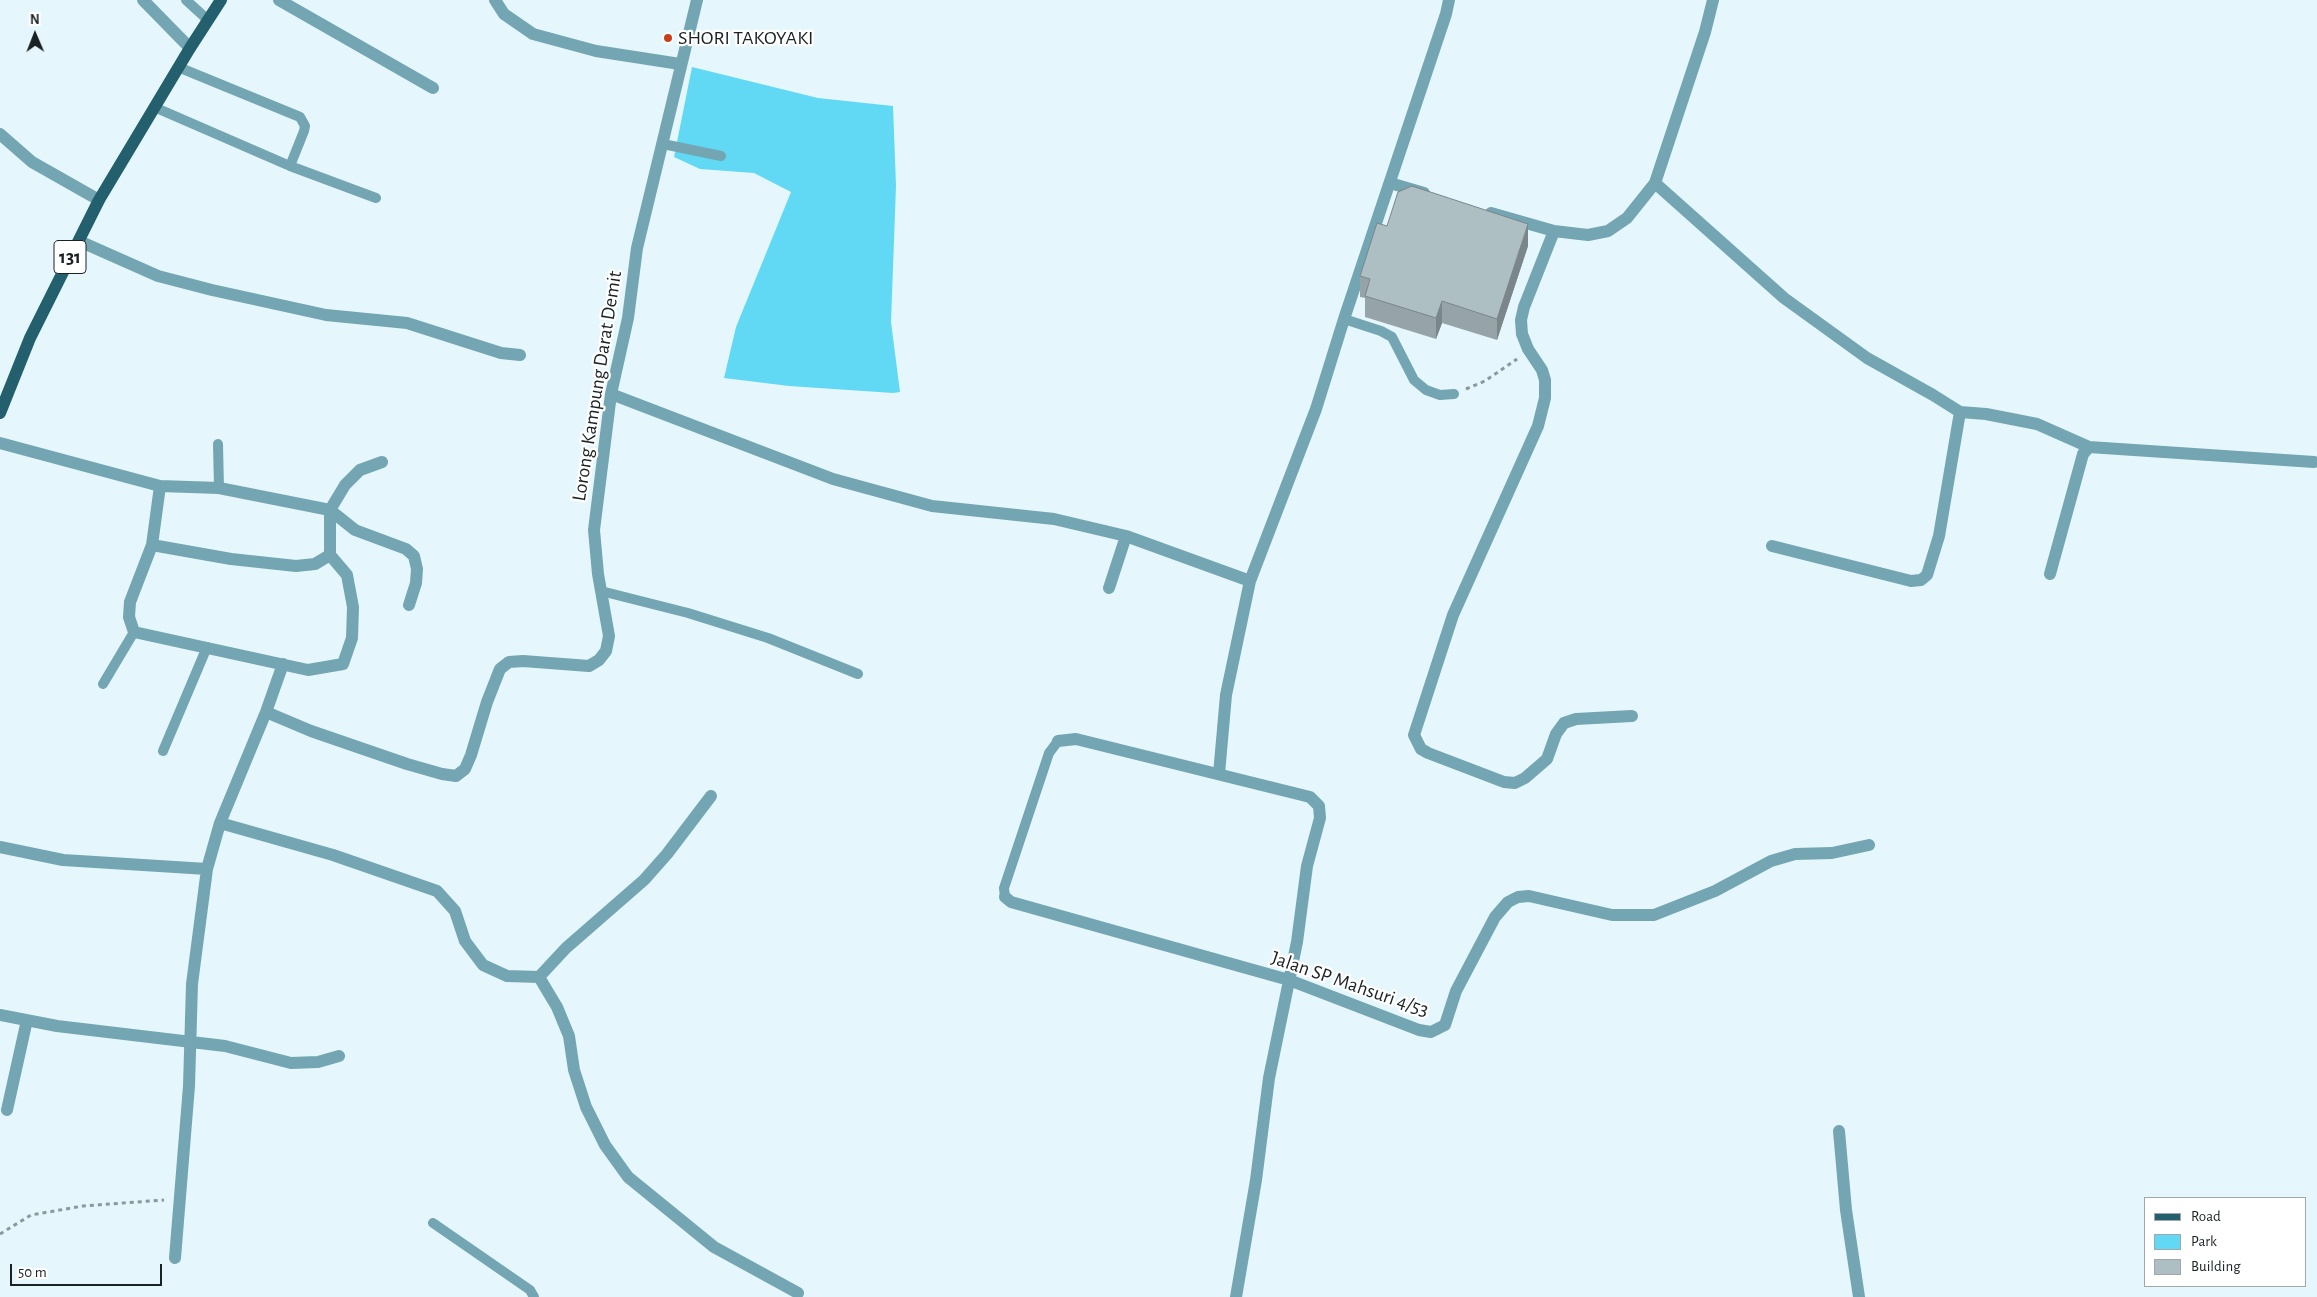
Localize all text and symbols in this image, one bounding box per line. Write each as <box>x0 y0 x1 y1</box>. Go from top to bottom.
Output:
north arrow <box>10 10 60 60</box>
text: N <box>30 13 40 27</box>
place label: SHORI TAKOYAKI <box>678 26 813 50</box>
marker: SHORI TAKOYAKI <box>662 32 674 44</box>
road number: 131 <box>54 240 86 274</box>
street label: Lorong Kampung Darat Demit <box>567 269 627 503</box>
street label: Jalan SP Mahsuri 4/53 <box>1268 946 1432 1022</box>
legend <box>2144 1197 2307 1287</box>
text: Road <box>2191 1209 2221 1224</box>
text: Park <box>2191 1234 2217 1249</box>
scale bar <box>12 1254 165 1286</box>
text: Building <box>2191 1259 2241 1274</box>
text: 50 m <box>18 1265 47 1280</box>

